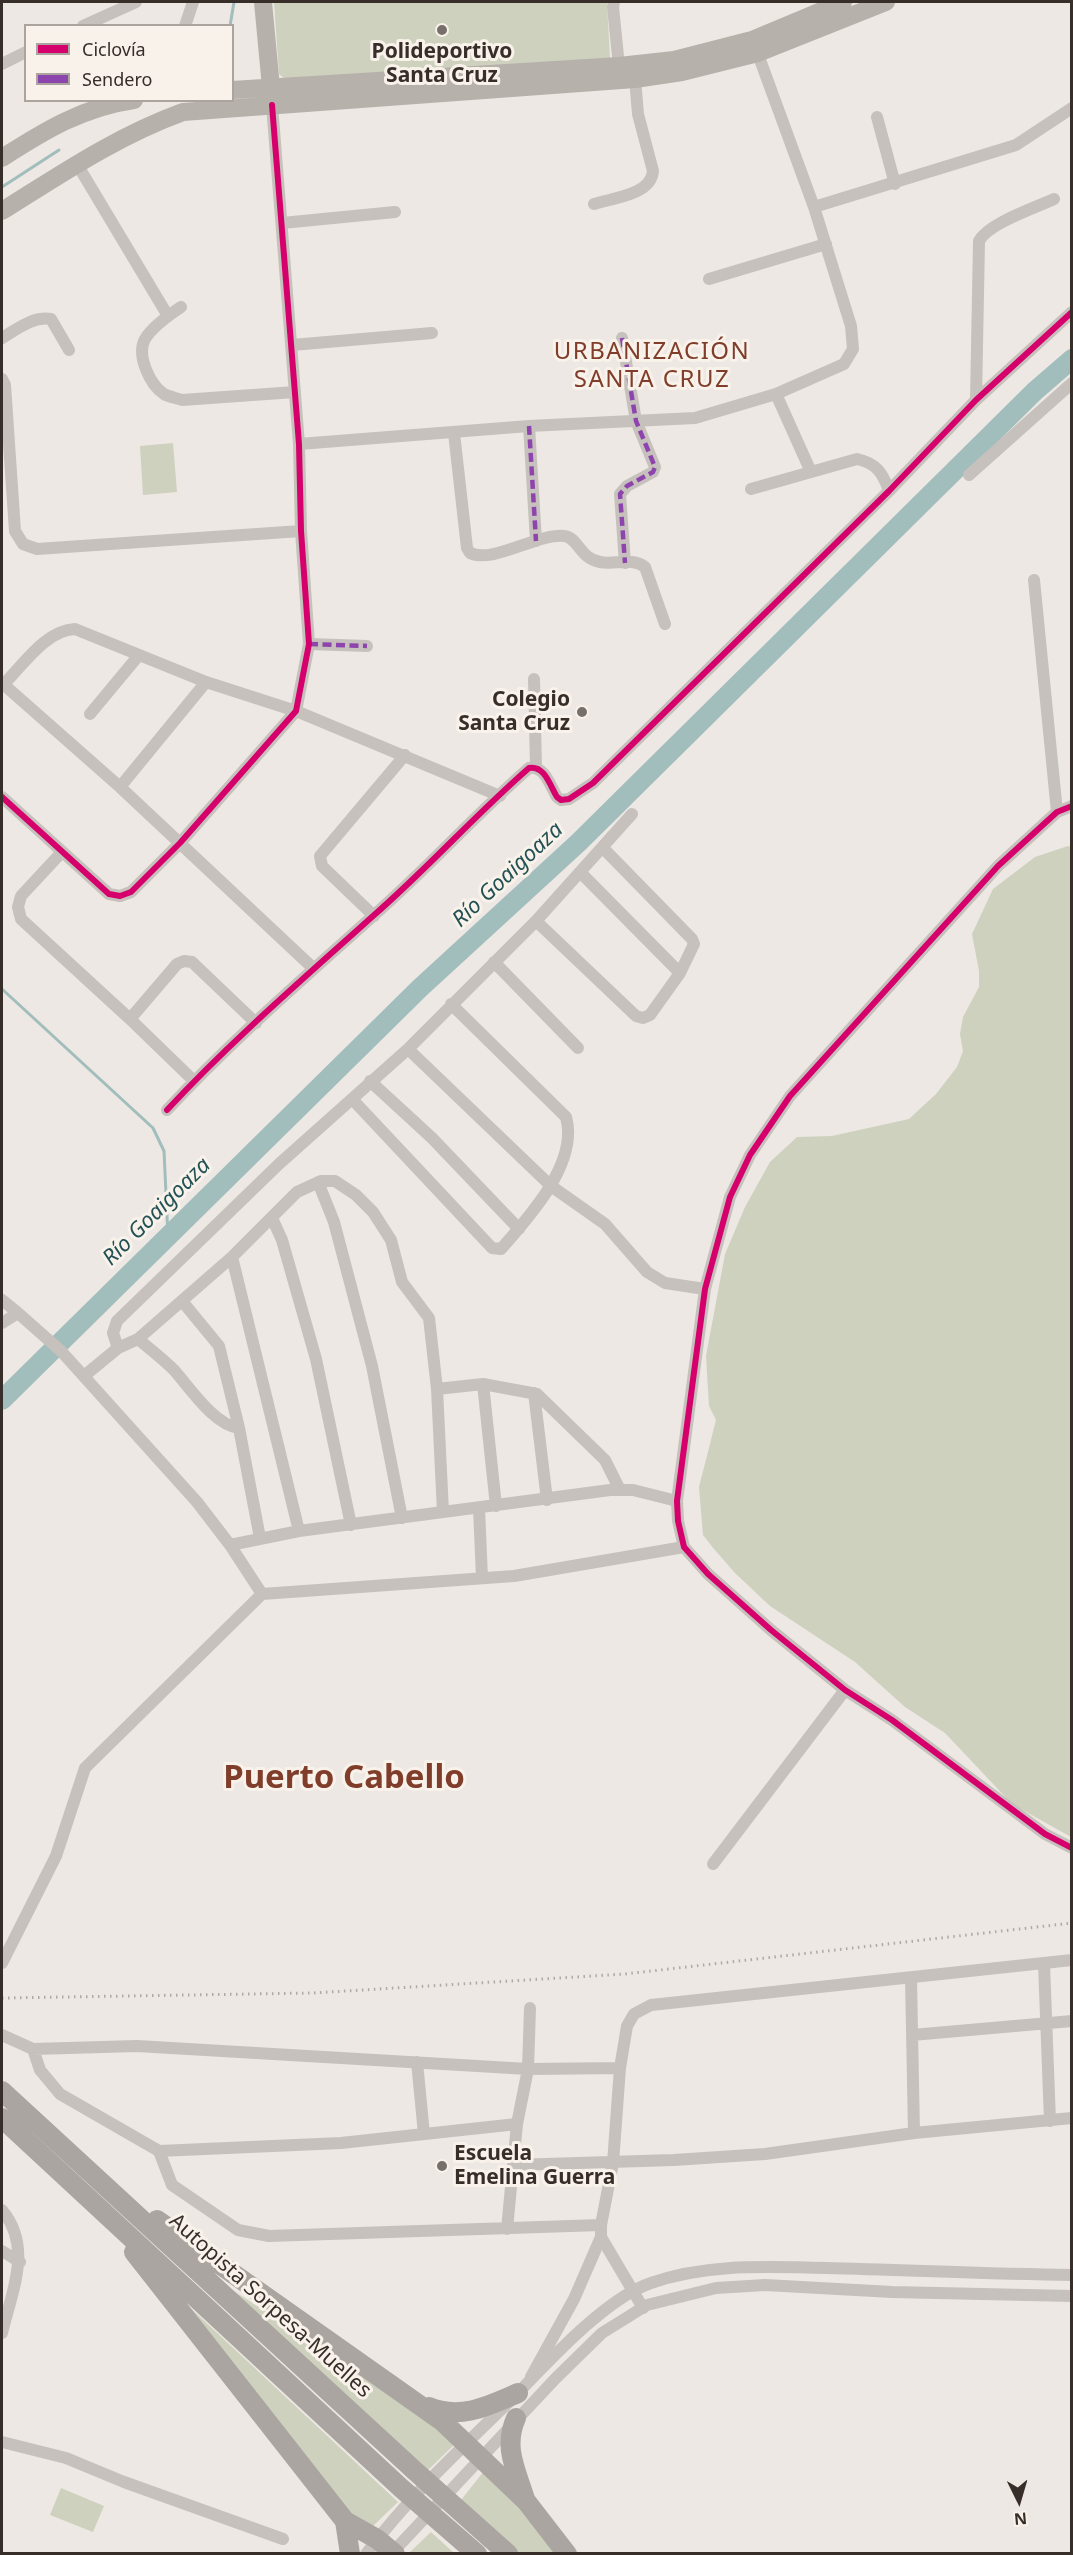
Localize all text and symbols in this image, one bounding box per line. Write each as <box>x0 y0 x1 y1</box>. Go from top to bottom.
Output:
marker: Polideportivo Santa Cruz <box>435 23 449 37</box>
legend <box>24 24 234 102</box>
text: Ciclovía <box>82 37 146 61</box>
place label: Polideportivo Santa Cruz <box>372 39 512 89</box>
text: Sendero <box>82 67 152 91</box>
district label: URBANIZACIÓN SANTA CRUZ <box>554 338 750 394</box>
place label: Colegio Santa Cruz <box>458 687 570 737</box>
marker: Colegio Santa Cruz <box>575 705 589 719</box>
water label: Río Goaigoaza <box>447 817 569 933</box>
water label: Río Goaigoaza <box>98 1153 216 1271</box>
district label: Puerto Cabello <box>223 1759 465 1799</box>
place label: Escuela Emelina Guerra <box>454 2141 615 2191</box>
marker: Escuela Emelina Guerra <box>435 2159 449 2173</box>
street label: Autopista Sorpesa-Muelles <box>164 2209 376 2403</box>
north arrow <box>989 2471 1049 2531</box>
text: N <box>1013 2507 1028 2530</box>

